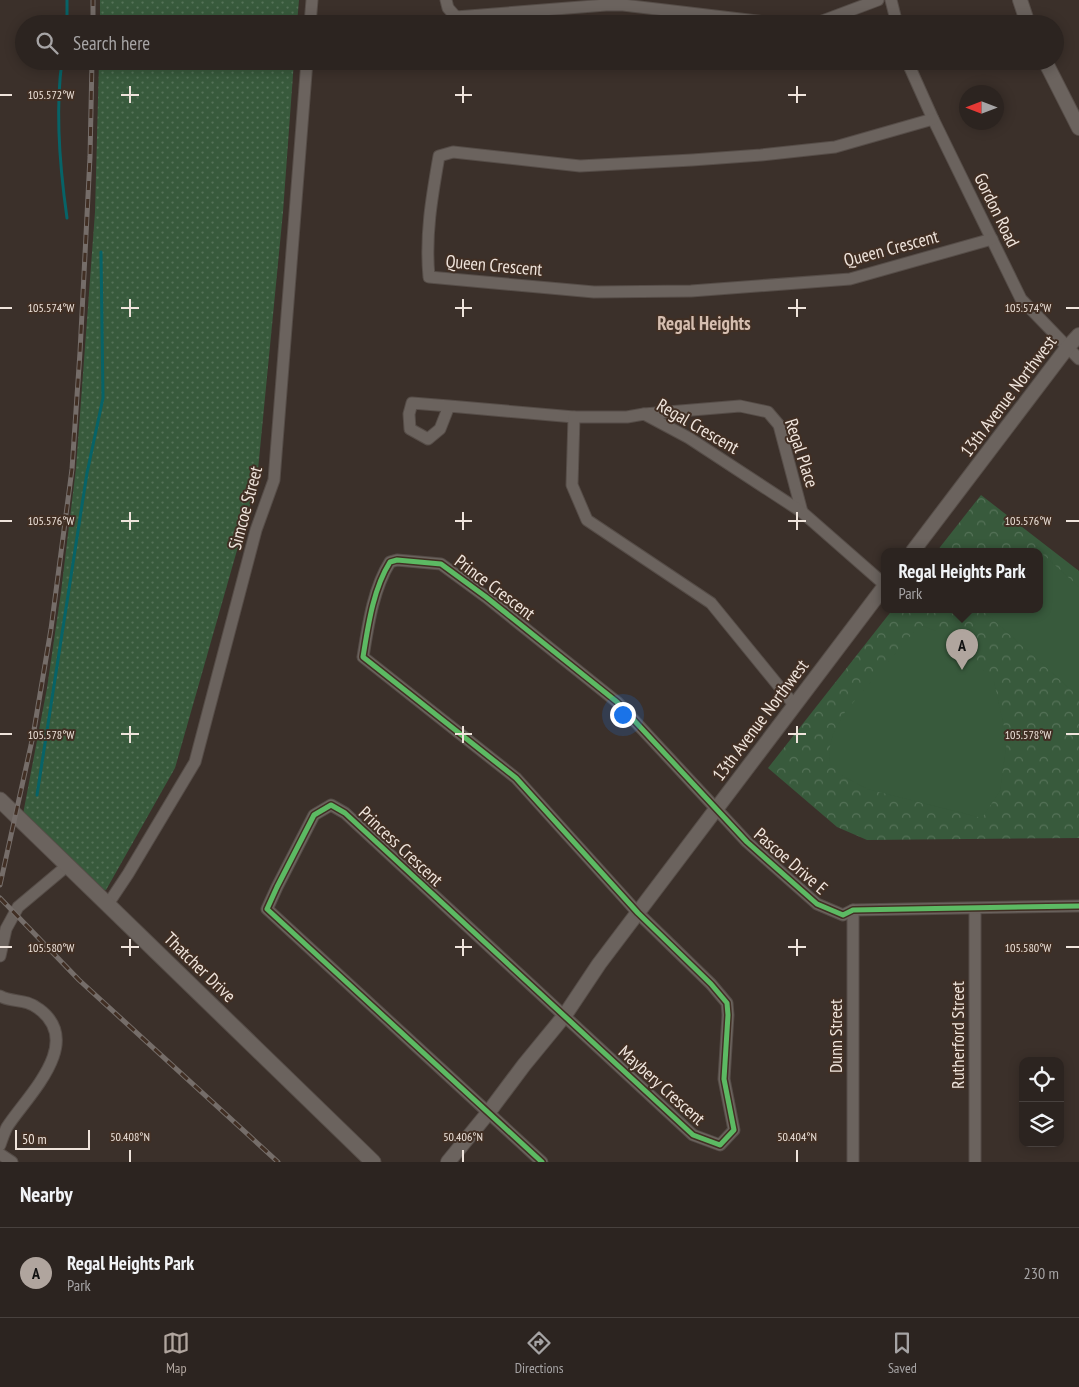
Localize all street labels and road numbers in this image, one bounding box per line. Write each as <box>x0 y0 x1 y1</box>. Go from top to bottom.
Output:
street label: Gordon Road <box>969 169 1025 251</box>
street label: Queen Crescent <box>841 224 941 272</box>
street label: Queen Crescent <box>445 249 543 281</box>
street label: 13th Avenue Northwest <box>955 331 1061 461</box>
street label: Regal Crescent <box>653 393 743 459</box>
street label: Regal Place <box>780 416 824 490</box>
street label: Simcoe Street <box>223 464 267 552</box>
street label: Prince Crescent <box>450 549 540 625</box>
street label: 13th Avenue Northwest <box>707 655 813 785</box>
street label: Princess Crescent <box>354 801 448 891</box>
street label: Pascoe Drive E <box>749 823 833 899</box>
street label: Thatcher Drive <box>159 927 241 1007</box>
street label: Rutherford Street <box>946 981 969 1089</box>
street label: Dunn Street <box>824 999 847 1073</box>
street label: Maybery Crescent <box>614 1040 710 1130</box>

